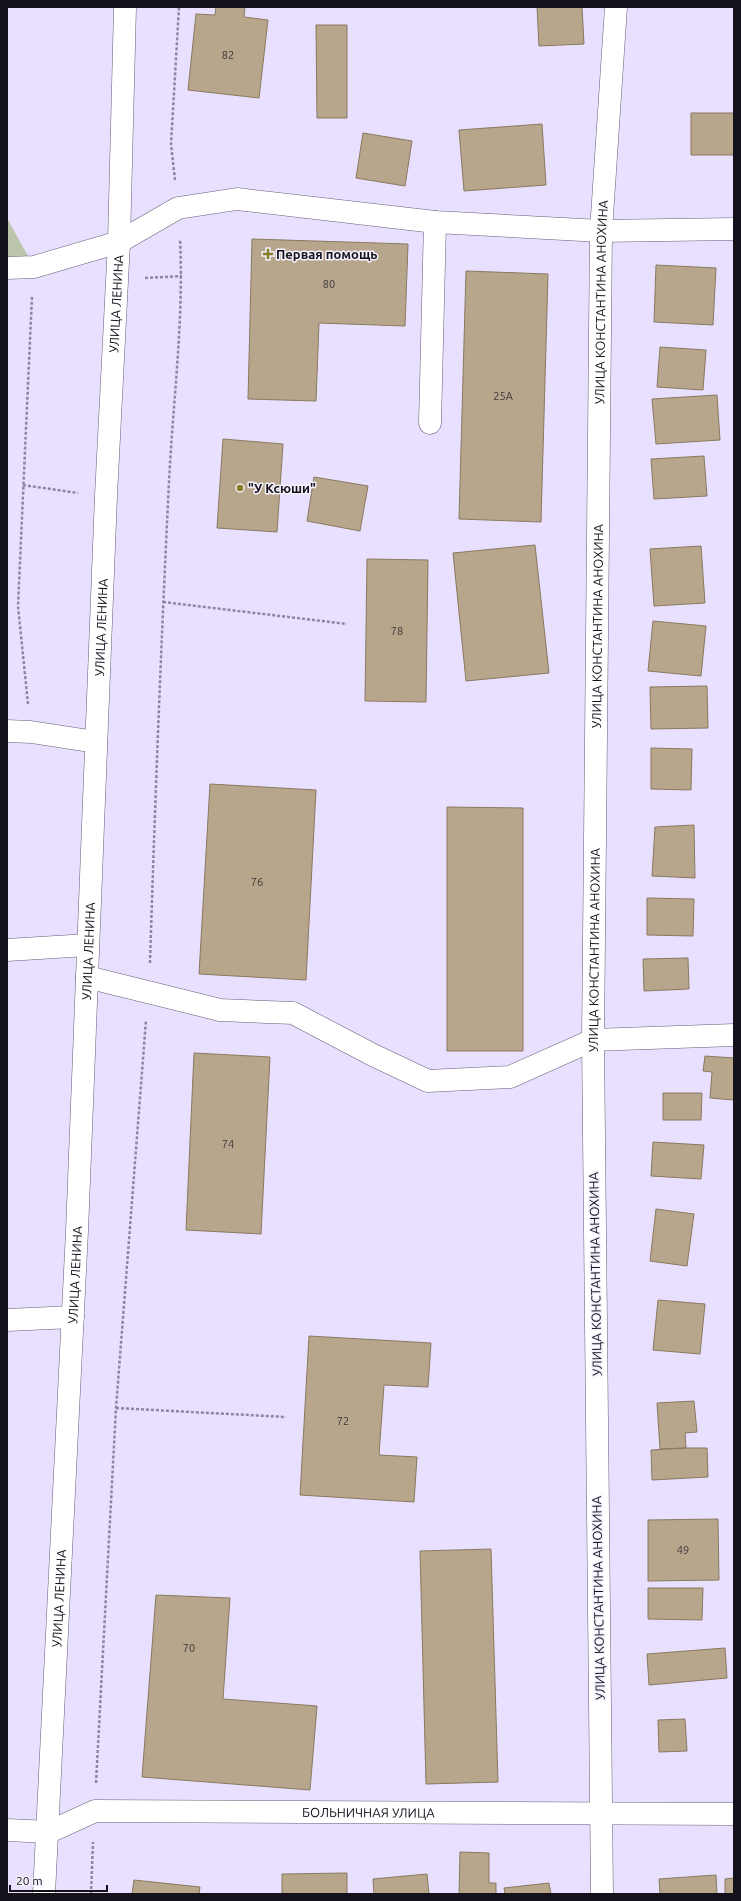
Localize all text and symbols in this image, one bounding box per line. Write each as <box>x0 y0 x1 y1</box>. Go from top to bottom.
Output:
house number: 82 <box>222 49 234 61</box>
street label: УЛИЦА КОНСТАНТИНА АНОХИНА <box>592 199 610 404</box>
place label: Первая помощь <box>276 247 378 261</box>
marker: Первая помощь <box>263 249 273 259</box>
street label: УЛИЦА ЛЕНИНА <box>106 254 125 353</box>
house number: 80 <box>323 278 335 290</box>
house number: 25А <box>493 390 514 402</box>
place label: "У Ксюши" <box>248 481 316 495</box>
marker: "У Ксюши" <box>235 483 245 493</box>
street label: УЛИЦА КОНСТАНТИНА АНОХИНА <box>589 523 605 728</box>
street label: УЛИЦА ЛЕНИНА <box>92 577 110 677</box>
house number: 78 <box>391 625 403 637</box>
street label: УЛИЦА КОНСТАНТИНА АНОХИНА <box>586 847 602 1052</box>
house number: 76 <box>251 876 263 888</box>
street label: УЛИЦА ЛЕНИНА <box>79 901 97 1000</box>
house number: 74 <box>222 1138 234 1150</box>
street label: УЛИЦА КОНСТАНТИНА АНОХИНА <box>586 1171 604 1376</box>
street label: УЛИЦА ЛЕНИНА <box>65 1225 84 1324</box>
house number: 72 <box>337 1415 349 1427</box>
street label: УЛИЦА КОНСТАНТИНА АНОХИНА <box>589 1495 607 1700</box>
house number: 49 <box>677 1544 689 1556</box>
street label: УЛИЦА ЛЕНИНА <box>49 1548 68 1648</box>
house number: 70 <box>183 1642 195 1654</box>
street label: БОЛЬНИЧНАЯ УЛИЦА <box>302 1805 435 1820</box>
scale bar <box>10 1867 107 1893</box>
text: 20 m <box>16 1874 43 1887</box>

